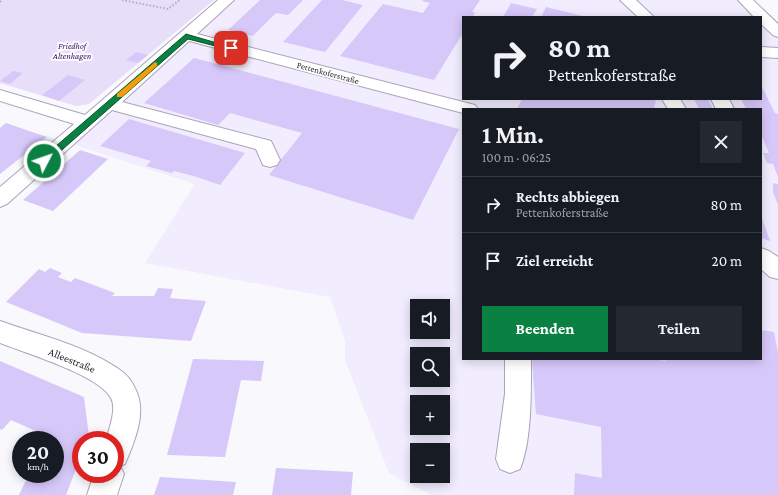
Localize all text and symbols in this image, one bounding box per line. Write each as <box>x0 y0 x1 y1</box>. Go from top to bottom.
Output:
pin <box>214 31 248 65</box>
icon: right <box>482 32 534 84</box>
text: 80 m <box>548 32 610 63</box>
icon: arrive <box>220 37 242 59</box>
park label: Friedhof Altenhagen <box>52 41 92 61</box>
street label: Pettenkoferstraße <box>296 60 360 86</box>
text: Pettenkoferstraße <box>548 65 676 85</box>
text: 1 Min. <box>482 121 544 148</box>
button: close <box>700 121 742 163</box>
position arrow <box>23 140 65 182</box>
text: 100 m · 06:25 <box>482 150 551 165</box>
text: Rechts abbiegen <box>516 189 619 205</box>
icon: right <box>482 194 504 216</box>
text: 80 m <box>711 197 742 213</box>
text: Pettenkoferstraße <box>516 205 609 220</box>
icon: arrive <box>482 250 504 272</box>
text: Ziel erreicht <box>516 253 593 269</box>
text: 20 m <box>712 253 742 269</box>
map controls <box>410 299 450 483</box>
button: sound <box>410 299 450 339</box>
button: Beenden <box>482 306 608 352</box>
button: Teilen <box>616 306 742 352</box>
street label: Alleestraße <box>47 345 97 375</box>
button: search <box>410 347 450 387</box>
button: + <box>410 395 450 435</box>
speed limit sign: 30 <box>72 431 124 483</box>
text: 20 <box>27 441 49 463</box>
button: − <box>410 443 450 483</box>
text: km/h <box>27 461 49 472</box>

